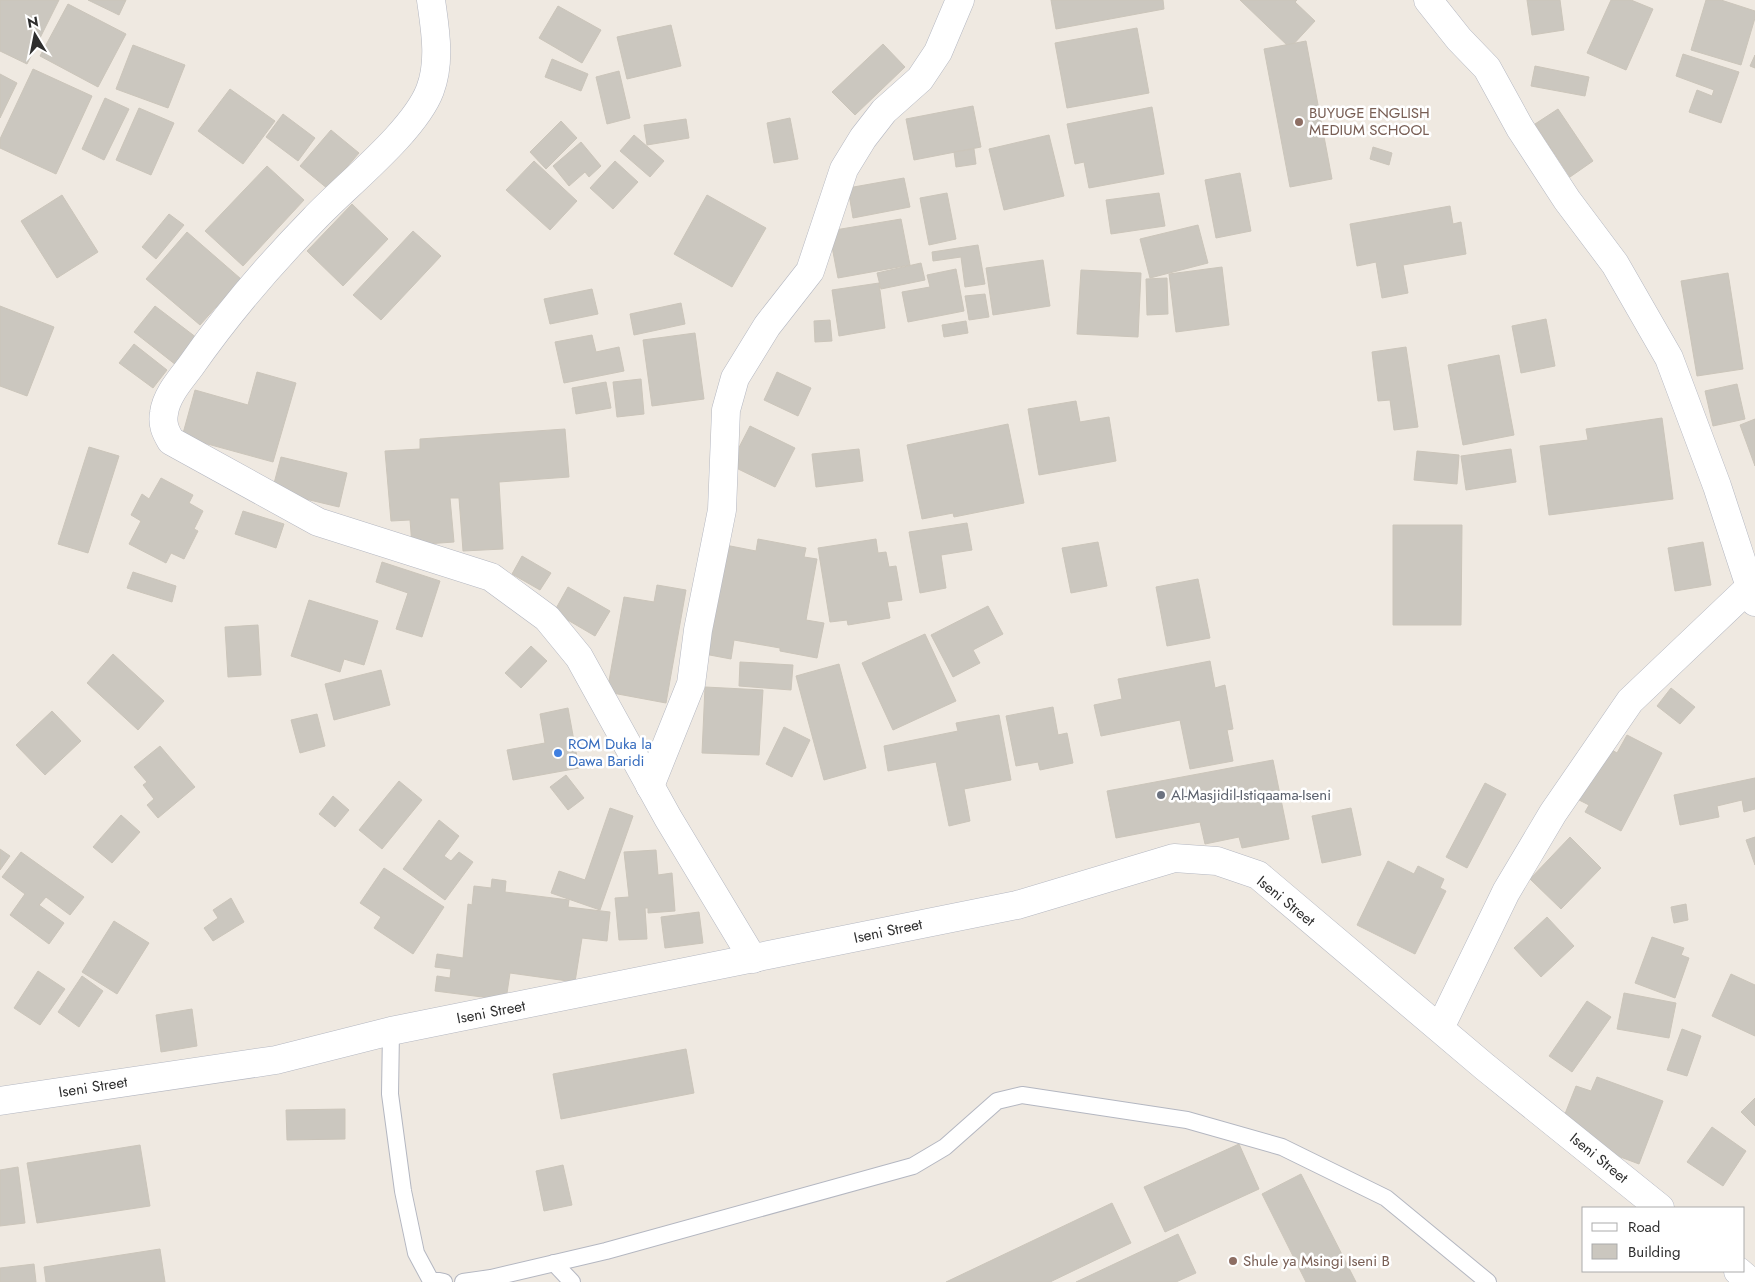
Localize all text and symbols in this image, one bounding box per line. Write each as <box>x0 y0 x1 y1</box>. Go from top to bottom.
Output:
north arrow <box>10 10 60 60</box>
text: N <box>26 11 40 33</box>
place label: BUYUGE ENGLISH MEDIUM SCHOOL <box>1309 102 1430 141</box>
marker: BUYUGE ENGLISH MEDIUM SCHOOL <box>1293 116 1305 128</box>
place label: ROM Duka la Dawa Baridi <box>568 733 652 772</box>
marker: ROM Duka la Dawa Baridi <box>552 747 564 759</box>
place label: Al-Masjidil-Istiqaama-Iseni <box>1171 784 1331 806</box>
marker: Al-Masjidil-Istiqaama-Iseni <box>1155 789 1167 801</box>
street label: Iseni Street <box>1252 871 1320 932</box>
street label: Iseni Street <box>852 913 925 949</box>
street label: Iseni Street <box>455 994 528 1029</box>
street label: Iseni Street <box>57 1071 129 1103</box>
street label: Iseni Street <box>1565 1128 1633 1189</box>
legend <box>1582 1207 1745 1272</box>
text: Road <box>1628 1216 1660 1238</box>
text: Building <box>1628 1241 1680 1263</box>
place label: Shule ya Msingi Iseni B <box>1243 1250 1390 1272</box>
marker: Shule ya Msingi Iseni B <box>1227 1255 1239 1267</box>

